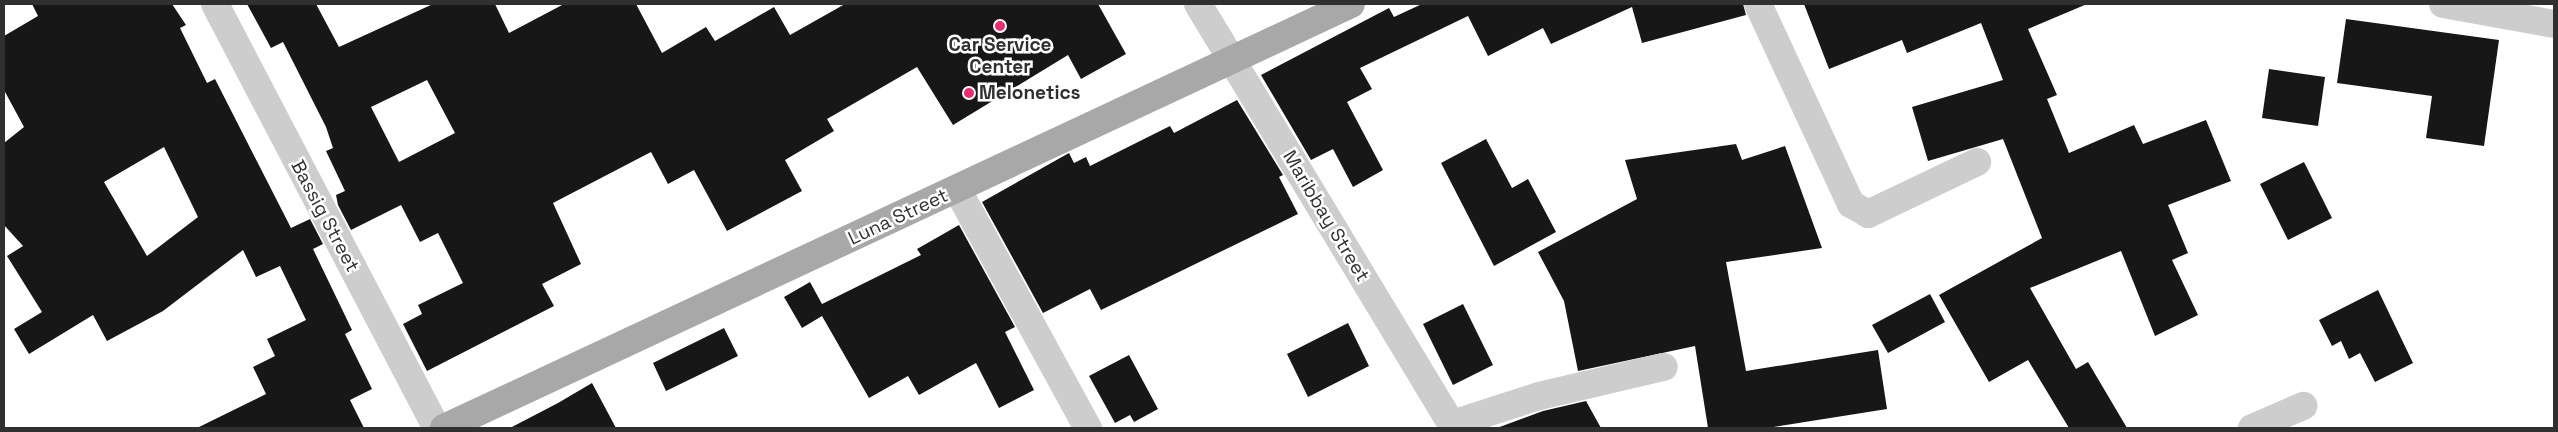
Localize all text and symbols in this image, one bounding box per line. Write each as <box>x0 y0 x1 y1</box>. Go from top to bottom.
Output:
marker: Car Service Center <box>994 20 1006 32</box>
place label: Car Service Center <box>948 34 1052 78</box>
place label: Melonetics <box>979 82 1081 104</box>
marker: Melonetics <box>963 87 975 99</box>
street label: Maribbay Street <box>1278 146 1374 286</box>
street label: Bassig Street <box>286 156 364 276</box>
street label: Luna Street <box>844 184 952 250</box>

